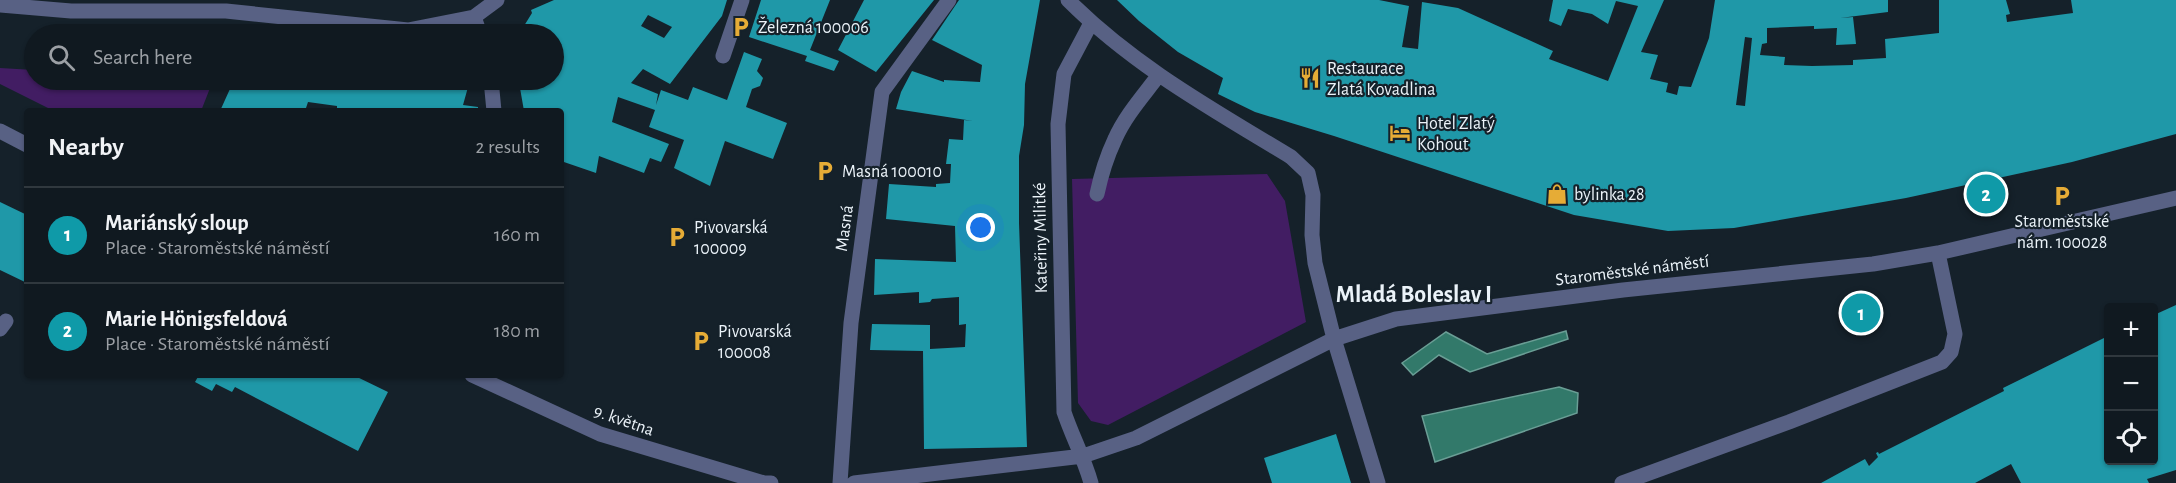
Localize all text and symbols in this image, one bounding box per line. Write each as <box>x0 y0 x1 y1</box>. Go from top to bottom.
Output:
parking icon: Železná 100006 <box>729 15 753 39</box>
place label: Železná 100006 <box>758 16 869 37</box>
search box <box>24 24 564 90</box>
icon: search <box>45 41 78 74</box>
text: Search here <box>93 46 192 68</box>
place label: Restaurace Zlatá Kovadlina <box>1327 60 1436 99</box>
restaurant icon: Restaurace Zlatá Kovadlina <box>1298 66 1322 90</box>
place label: Hotel Zlatý Kohout <box>1417 115 1495 154</box>
hotel icon: Hotel Zlatý Kohout <box>1388 121 1412 145</box>
text: Nearby <box>48 134 124 160</box>
text: 2 results <box>476 137 540 157</box>
parking icon: Masná 100010 <box>813 159 837 183</box>
place label: Masná 100010 <box>842 163 942 181</box>
pin: 2 <box>1966 172 2006 216</box>
street label: Kateřiny Militké <box>1031 182 1051 294</box>
shop icon: bylinka 28 <box>1545 182 1569 206</box>
parking icon: Staroměstské nám. 100028 <box>2050 184 2074 208</box>
place label: bylinka 28 <box>1574 186 1645 204</box>
street label: Masná <box>833 204 857 252</box>
text: Mariánský sloup <box>105 212 249 234</box>
your location <box>966 213 995 242</box>
place label: Staroměstské nám. 100028 <box>2015 213 2109 252</box>
place label: Pivovarská 100009 <box>694 219 768 258</box>
text: 1 <box>64 225 71 245</box>
text: 160 m <box>494 225 540 245</box>
parking icon: Pivovarská 100009 <box>665 225 689 249</box>
text: Place · Staroměstské náměstí <box>105 238 330 258</box>
street label: Staroměstské náměstí <box>1554 253 1711 289</box>
district label: Mladá Boleslav I <box>1336 283 1492 307</box>
pin: 1 <box>1842 290 1880 336</box>
map controls <box>2104 303 2158 465</box>
button: + <box>2104 303 2158 357</box>
text: Marie Hönigsfeldová <box>105 308 288 330</box>
text: 2 <box>63 321 72 341</box>
text: 180 m <box>494 321 540 341</box>
place label: Pivovarská 100008 <box>718 323 792 362</box>
parking icon: Pivovarská 100008 <box>689 329 713 353</box>
text: Place · Staroměstské náměstí <box>105 334 330 354</box>
button: − <box>2104 357 2158 411</box>
street label: 9. května <box>591 402 656 440</box>
button: locate <box>2104 411 2158 465</box>

